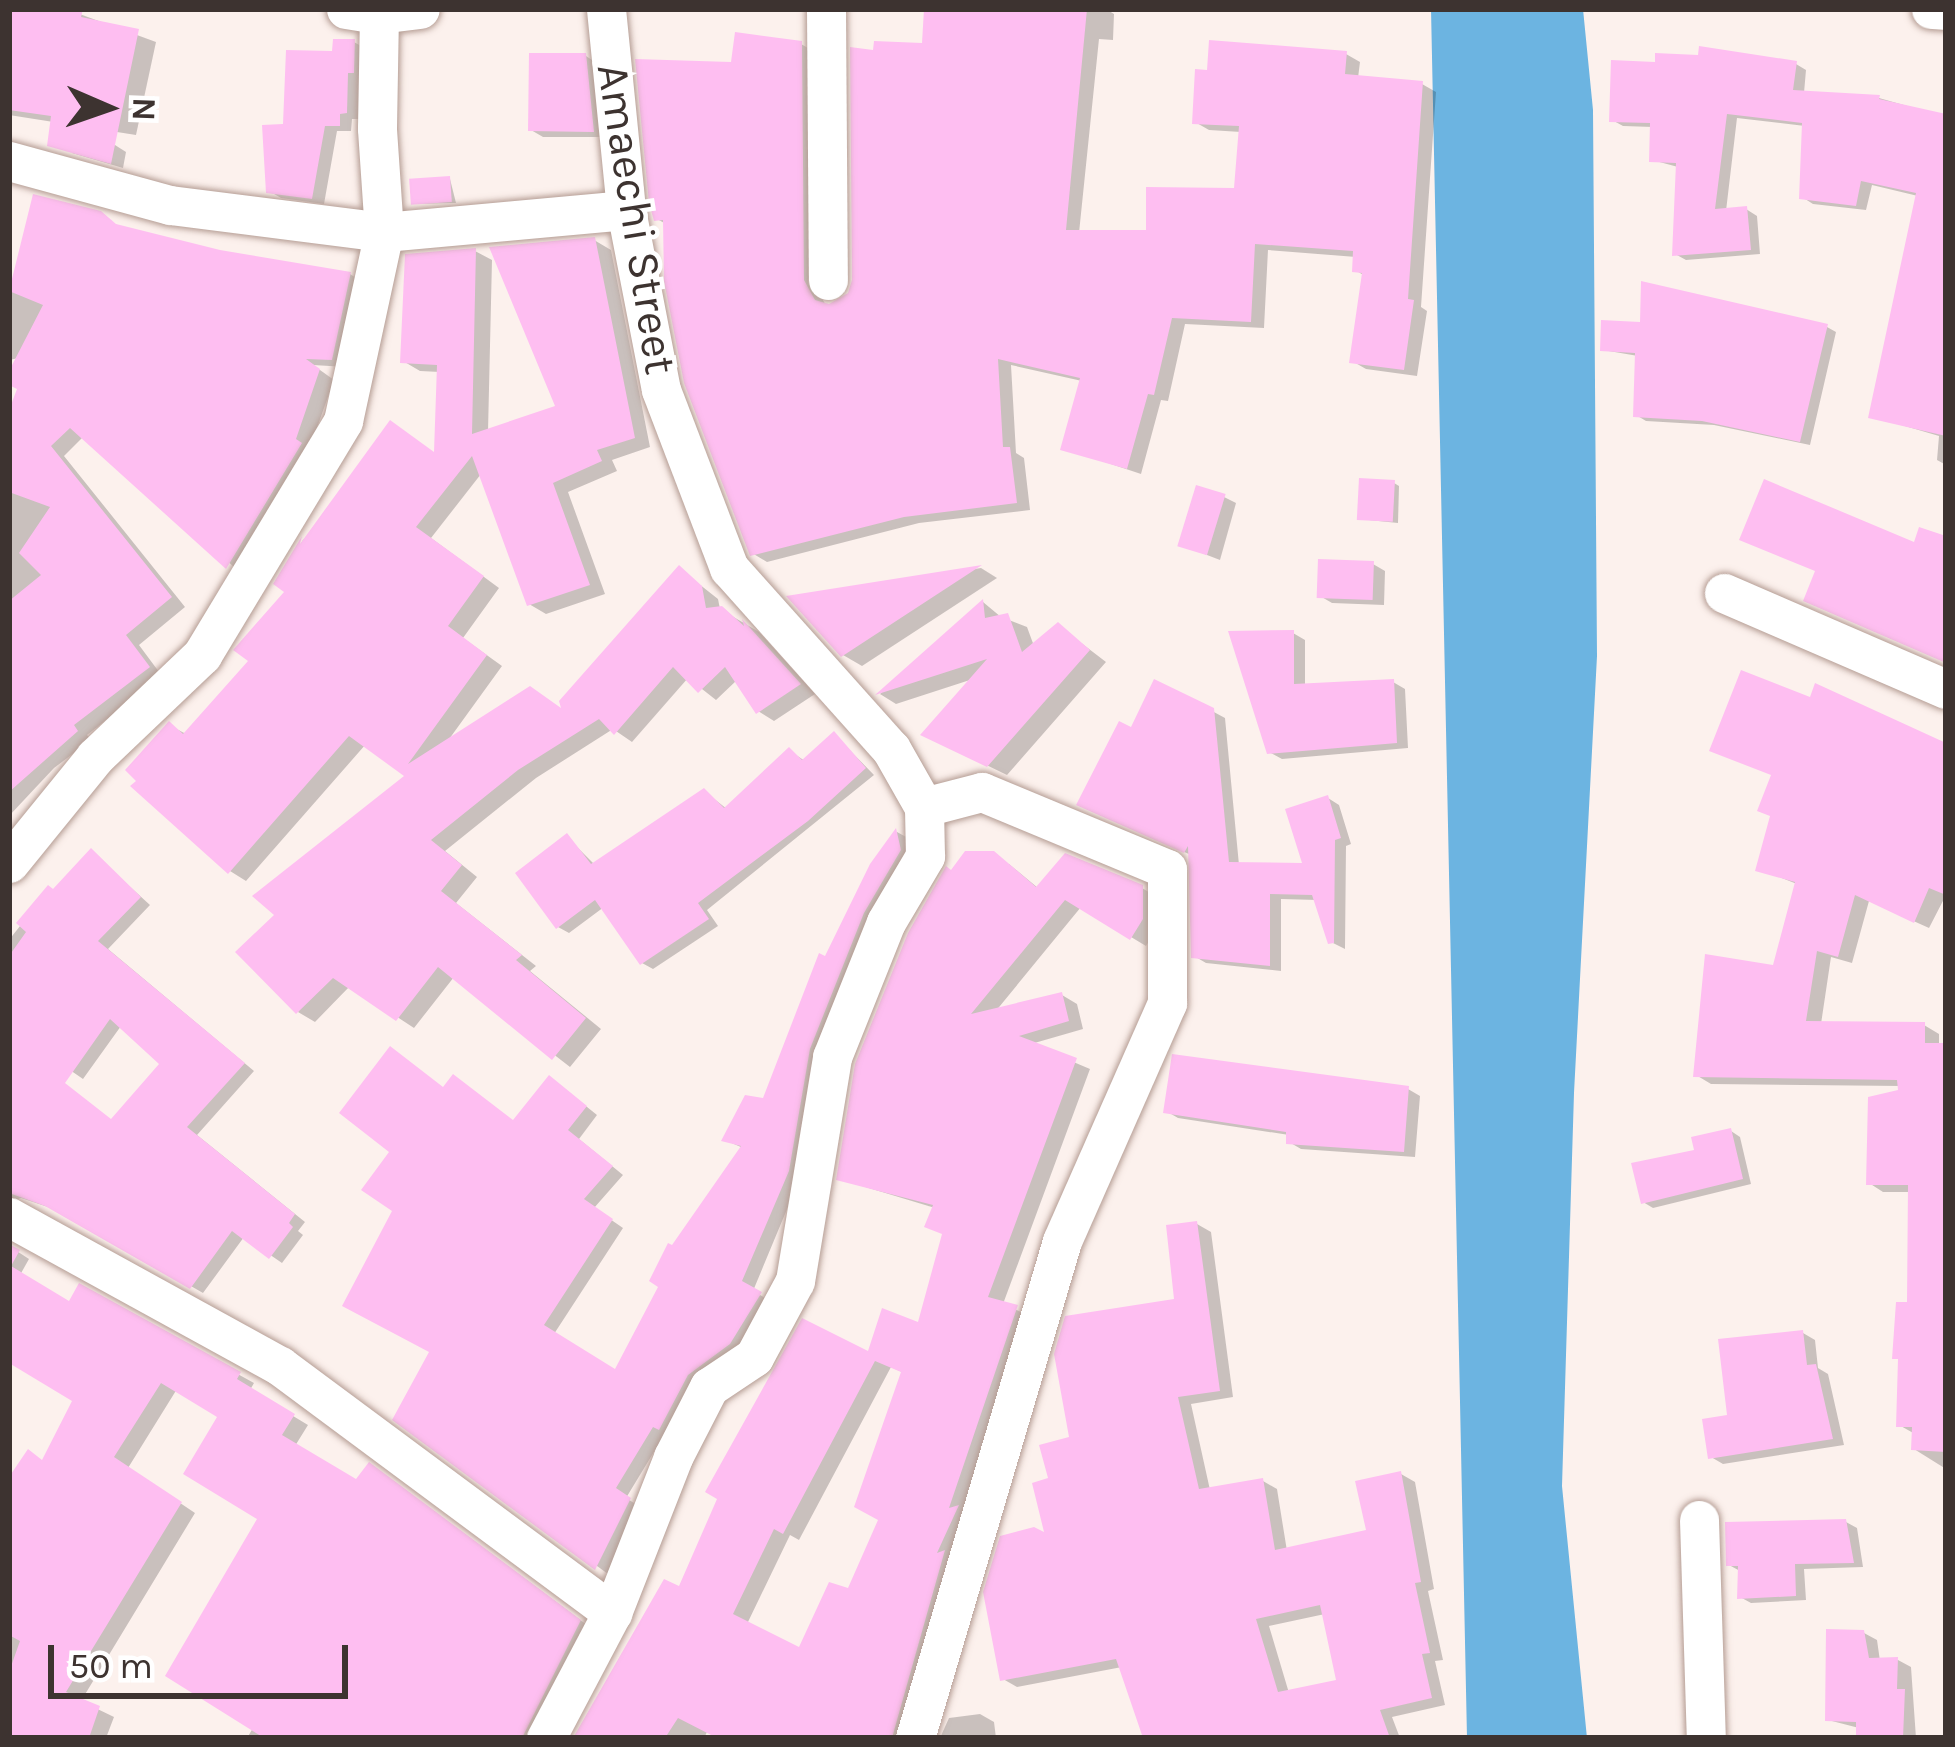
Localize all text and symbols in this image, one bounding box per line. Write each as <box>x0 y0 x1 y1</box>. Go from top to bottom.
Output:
north arrow <box>48 48 168 168</box>
street label: Amaechi Street <box>585 60 687 378</box>
text: N <box>125 97 163 122</box>
scale bar <box>54 1621 354 1695</box>
text: 50 m <box>69 1645 153 1687</box>

